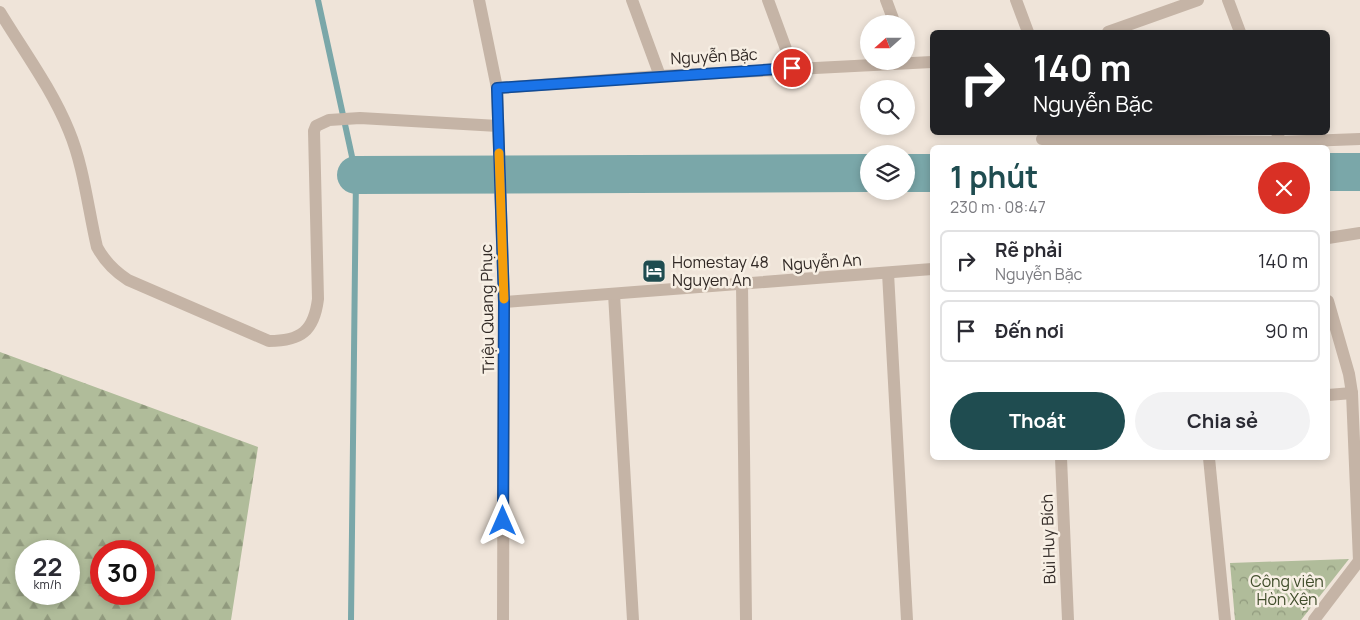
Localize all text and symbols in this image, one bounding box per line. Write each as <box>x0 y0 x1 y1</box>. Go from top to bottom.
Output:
north arrow <box>860 15 915 70</box>
map controls <box>860 15 915 200</box>
street label: Nguyễn Bặc <box>670 43 758 69</box>
text: 140 m <box>1033 44 1131 92</box>
pin <box>771 47 813 89</box>
icon: right <box>950 50 1015 115</box>
icon: arrive <box>778 54 806 82</box>
button: search <box>860 80 915 135</box>
text: Nguyễn Bặc <box>1033 89 1153 119</box>
button: layers <box>860 145 915 200</box>
text: 1 phút <box>950 156 1038 197</box>
button: close <box>1258 162 1310 214</box>
text: 230 m · 08:47 <box>950 196 1046 218</box>
text: Rẽ phải <box>995 237 1063 263</box>
street label: Triệu Quang Phục <box>475 244 499 374</box>
icon: right <box>952 247 980 275</box>
street label: Nguyễn An <box>782 248 862 276</box>
text: 140 m <box>1258 248 1308 274</box>
place label: Homestay 48 Nguyen An <box>672 251 769 291</box>
hotel icon: Homestay 48 Nguyen An <box>641 258 667 284</box>
text: Nguyễn Bặc <box>995 263 1082 285</box>
icon: arrive <box>952 317 980 345</box>
text: Đến nơi <box>995 318 1064 344</box>
text: 90 m <box>1265 318 1308 344</box>
button: Thoát <box>950 392 1125 450</box>
button: Chia sẻ <box>1135 392 1310 450</box>
position arrow <box>476 494 528 546</box>
street label: Bùi Huy Bích <box>1035 494 1061 584</box>
speed limit sign: 30 <box>90 540 155 605</box>
text: 22 <box>33 549 62 584</box>
park label: Công viên Hòn Xện <box>1250 570 1324 610</box>
text: km/h <box>34 576 61 593</box>

